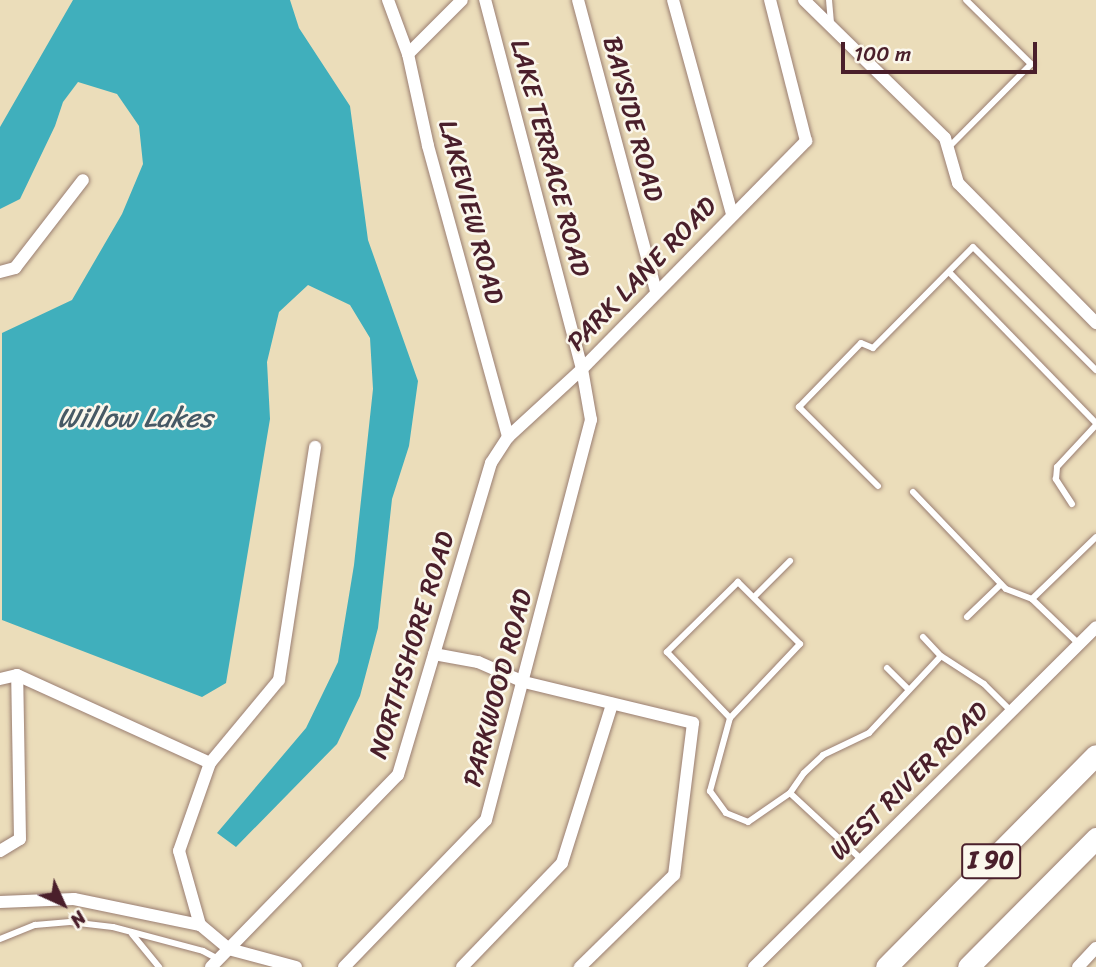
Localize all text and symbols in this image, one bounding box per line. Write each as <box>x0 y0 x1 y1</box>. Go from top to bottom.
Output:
scale bar <box>844 28 1040 72</box>
street label: BAYSIDE ROAD <box>596 33 670 205</box>
street label: LAKE TERRACE ROAD <box>503 35 597 281</box>
text: 100 m <box>854 35 911 73</box>
street label: LAKEVIEW ROAD <box>431 117 511 307</box>
street label: PARK LANE ROAD <box>561 190 723 358</box>
water label: Willow Lakes <box>57 401 213 435</box>
street label: NORTHSHORE ROAD <box>363 528 461 762</box>
street label: PARKWOOD ROAD <box>457 586 539 790</box>
street label: WEST RIVER ROAD <box>822 694 996 868</box>
road number: I 90 <box>960 840 1023 882</box>
north arrow <box>28 869 98 939</box>
text: N <box>62 903 95 936</box>

